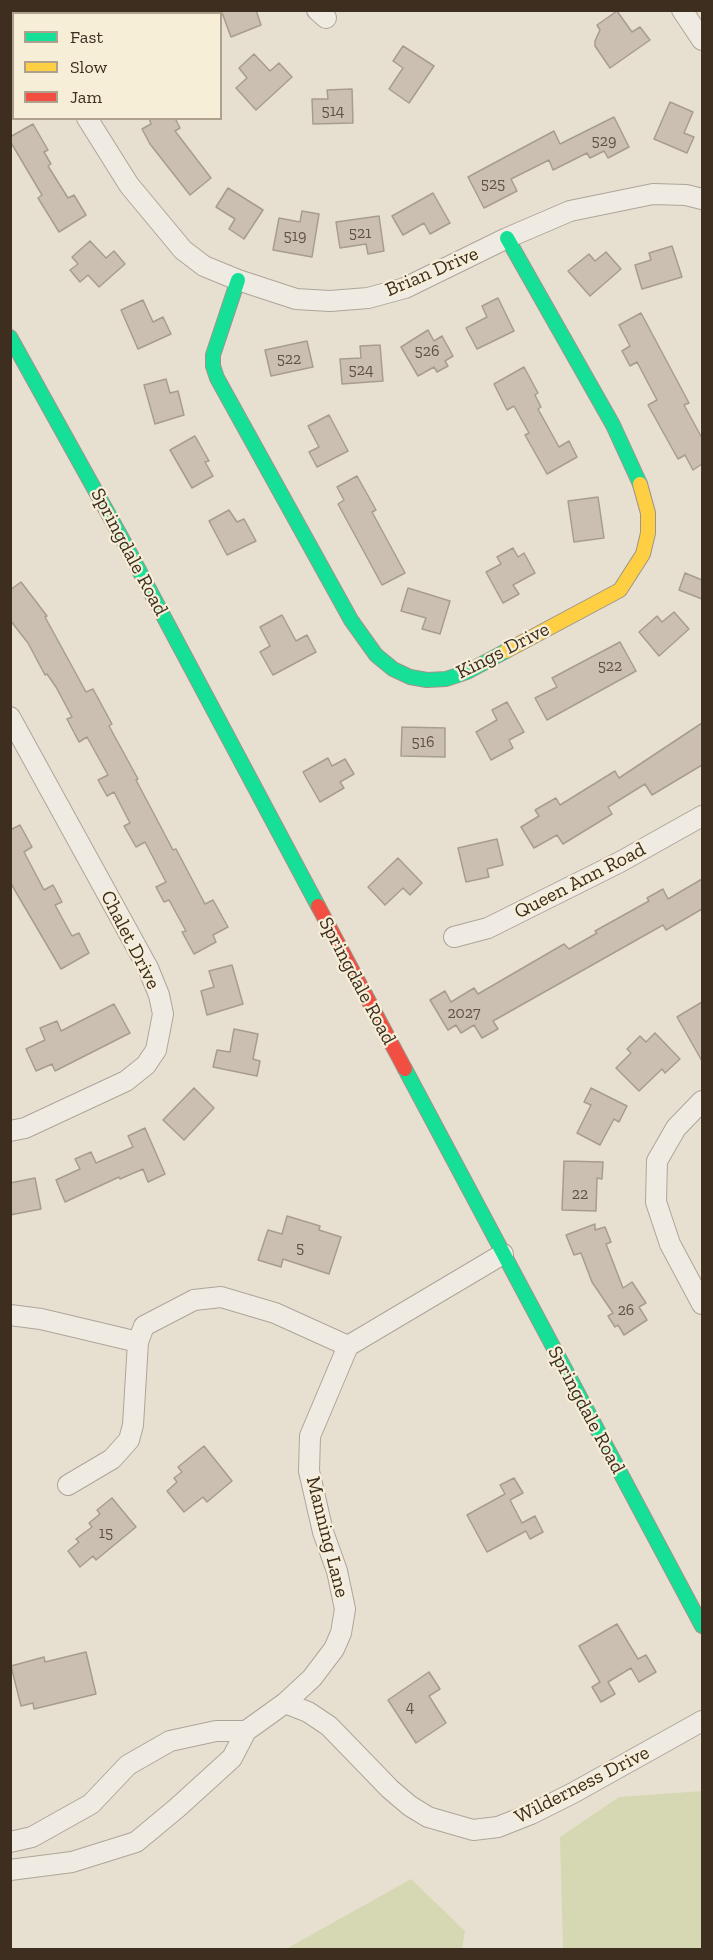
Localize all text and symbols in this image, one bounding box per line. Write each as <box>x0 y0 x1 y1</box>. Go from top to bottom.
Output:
legend <box>12 12 222 120</box>
text: Fast <box>70 26 103 48</box>
text: Slow <box>70 56 107 78</box>
text: Jam <box>70 86 102 108</box>
house number: 514 <box>322 101 344 121</box>
house number: 529 <box>592 131 616 151</box>
house number: 525 <box>481 174 505 194</box>
house number: 521 <box>349 223 371 243</box>
house number: 519 <box>284 226 306 246</box>
street label: Brian Drive <box>382 242 482 302</box>
house number: 526 <box>415 341 439 361</box>
house number: 522 <box>277 349 301 369</box>
house number: 524 <box>348 360 374 380</box>
street label: Springdale Road <box>85 484 173 620</box>
street label: Kings Drive <box>452 617 554 685</box>
house number: 522 <box>598 656 622 676</box>
house number: 516 <box>412 732 434 752</box>
street label: Queen Ann Road <box>510 838 650 924</box>
street label: Chalet Drive <box>95 887 165 993</box>
street label: Springdale Road <box>313 913 401 1049</box>
house number: 2027 <box>447 1003 481 1023</box>
house number: 22 <box>572 1184 588 1204</box>
house number: 5 <box>296 1238 304 1258</box>
house number: 26 <box>618 1300 634 1320</box>
street label: Springdale Road <box>542 1342 630 1478</box>
street label: Manning Lane <box>300 1474 354 1600</box>
house number: 15 <box>99 1523 113 1543</box>
house number: 4 <box>406 1697 414 1717</box>
street label: Wilderness Drive <box>511 1741 653 1829</box>

